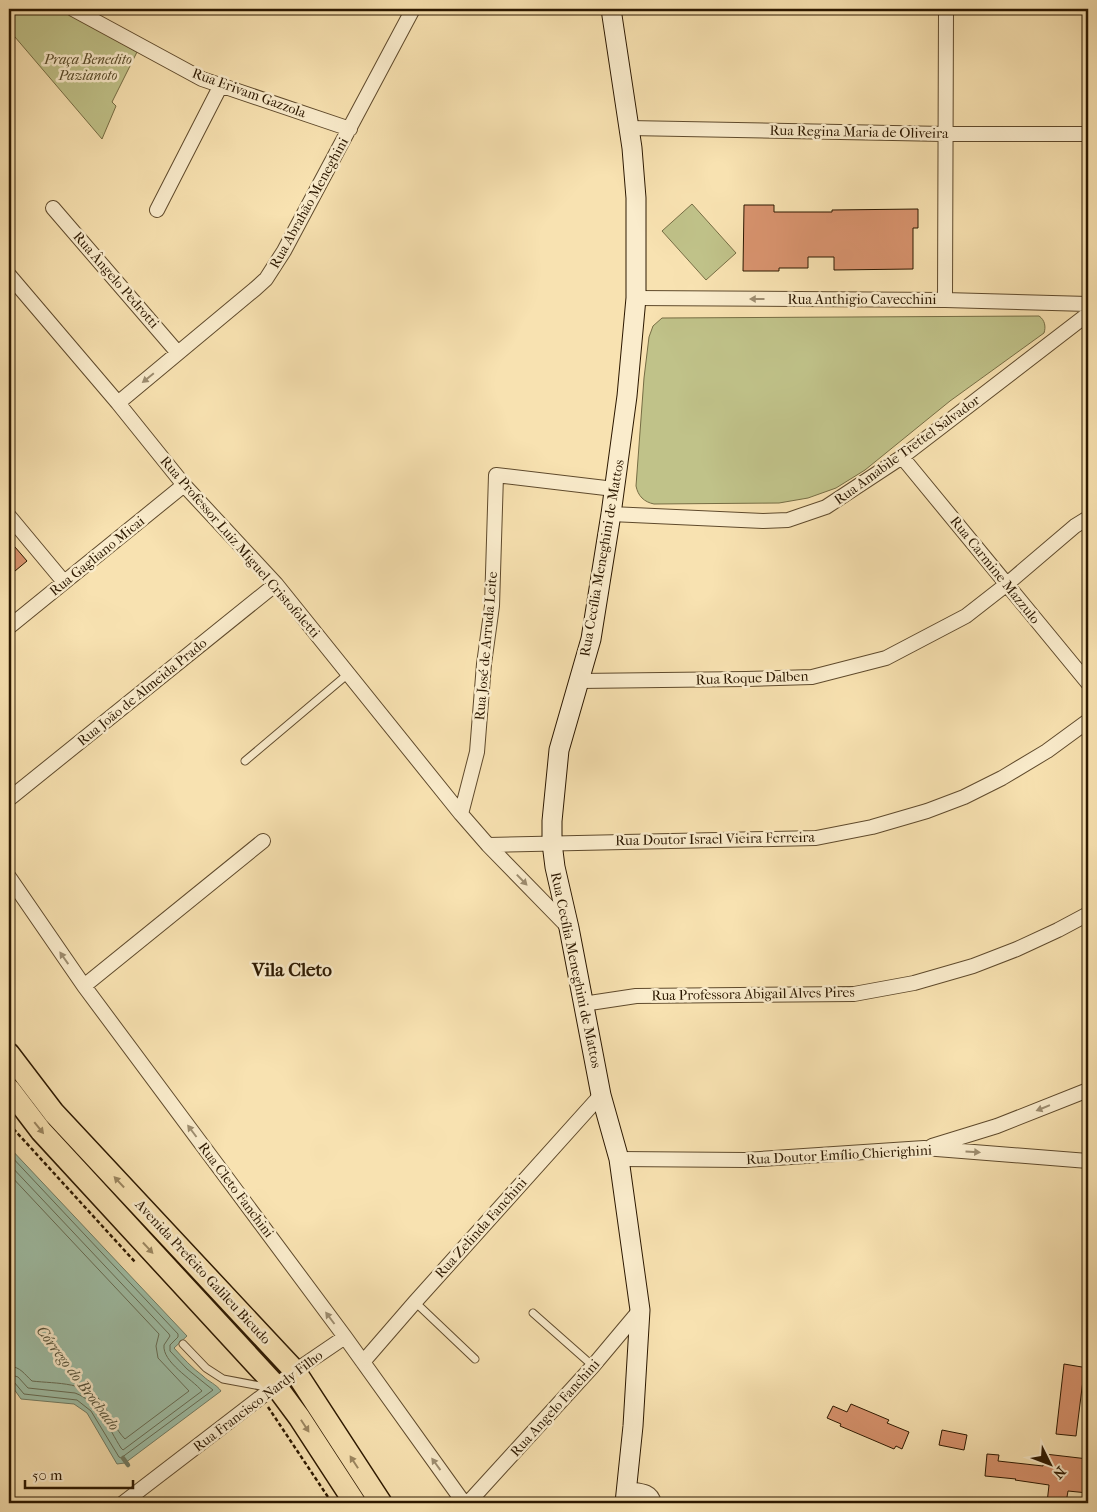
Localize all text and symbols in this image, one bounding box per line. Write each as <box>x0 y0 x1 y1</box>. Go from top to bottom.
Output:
park label: Praça Benedito Pazianoto <box>43 51 132 84</box>
street label: Rua Erivam Gazzola <box>190 65 309 122</box>
street label: Rua Regina Maria de Oliveira <box>769 122 949 142</box>
street label: Rua Abrahão Meneghini <box>266 135 352 271</box>
street label: Rua Ângelo Pedrotti <box>69 228 163 332</box>
street label: Rua Anthigio Cavecchini <box>788 291 936 308</box>
one-way arrow <box>748 295 764 303</box>
one-way arrow <box>142 372 154 383</box>
street label: Rua Amabile Trettel Salvador <box>831 391 983 509</box>
street label: Rua Professor Luiz Miguel Cristofoletti <box>157 453 323 641</box>
street label: Rua Cecília Meneghini de Mattos <box>576 458 628 658</box>
street label: Rua Gagliano Micai <box>46 512 148 600</box>
street label: Rua Carmine Mazzulo <box>946 513 1044 627</box>
street label: Rua José de Arruda Leite <box>471 571 501 721</box>
street label: Rua João de Almeida Prado <box>74 635 210 749</box>
street label: Rua Roque Dalben <box>695 668 809 688</box>
street label: Rua Doutor Israel Vieira Ferreira <box>615 829 816 849</box>
street label: Rua Cecília Meneghini de Mattos <box>547 870 605 1070</box>
one-way arrow <box>516 874 528 886</box>
one-way arrow <box>59 951 69 964</box>
district label: Vila Cleto <box>251 959 332 981</box>
street label: Rua Professora Abigail Alves Pires <box>651 984 855 1004</box>
one-way arrow <box>1036 1104 1050 1112</box>
one-way arrow <box>33 1121 44 1134</box>
one-way arrow <box>186 1125 197 1138</box>
street label: Rua Cleto Fanchini <box>195 1139 277 1241</box>
street label: Rua Doutor Emílio Chierighini <box>746 1142 932 1168</box>
one-way arrow <box>965 1148 981 1156</box>
street label: Rua Zelinda Fanchini <box>431 1174 531 1282</box>
one-way arrow <box>113 1177 125 1189</box>
street label: Avenida Prefeito Galileu Bicudo <box>131 1196 274 1348</box>
one-way arrow <box>143 1241 154 1254</box>
one-way arrow <box>325 1312 336 1325</box>
water label: Córrego do Brochado <box>33 1322 123 1434</box>
street label: Rua Francisco Nardy Filho <box>190 1347 326 1455</box>
street label: Rua Angelo Fanchini <box>507 1356 603 1460</box>
one-way arrow <box>300 1419 310 1432</box>
north arrow <box>1024 1440 1074 1490</box>
one-way arrow <box>350 1456 359 1469</box>
scale bar <box>25 1457 132 1489</box>
one-way arrow <box>430 1458 441 1471</box>
text: N <box>1049 1463 1069 1482</box>
text: 50 m <box>32 1466 63 1484</box>

